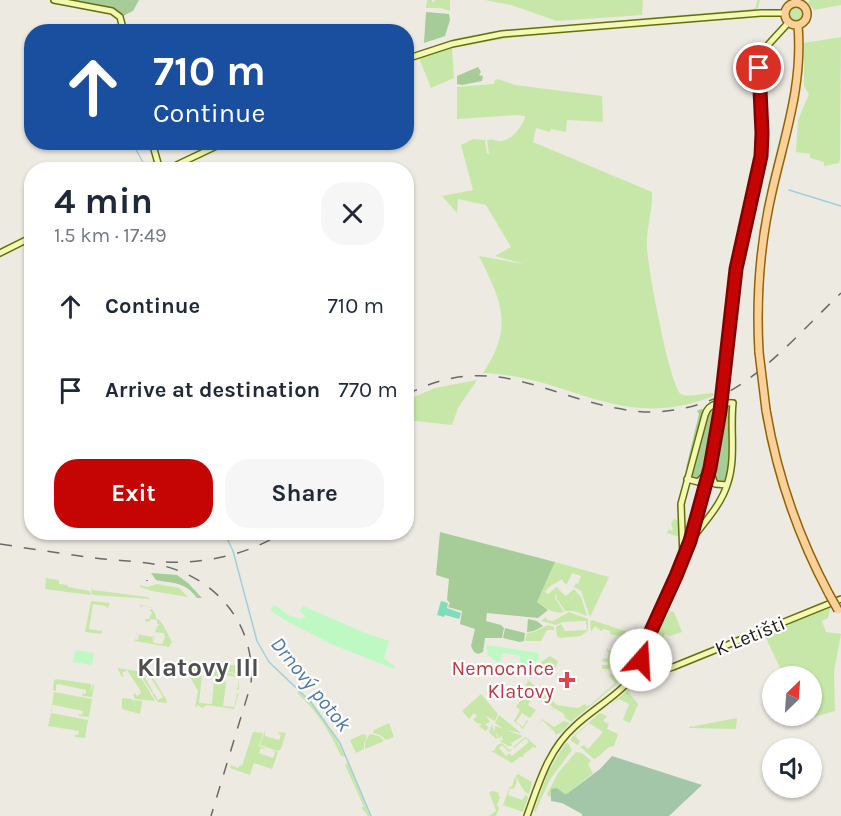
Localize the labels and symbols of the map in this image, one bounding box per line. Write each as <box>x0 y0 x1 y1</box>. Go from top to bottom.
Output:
pin <box>733 42 784 93</box>
street label: K Letišti <box>711 611 789 661</box>
position arrow <box>609 628 673 692</box>
water label: Drnový potok <box>266 632 356 736</box>
district label: Klatovy III <box>137 652 259 683</box>
place label: Nemocnice Klatovy <box>451 657 554 703</box>
north arrow <box>762 666 822 726</box>
marker: Nemocnice Klatovy <box>558 671 576 689</box>

